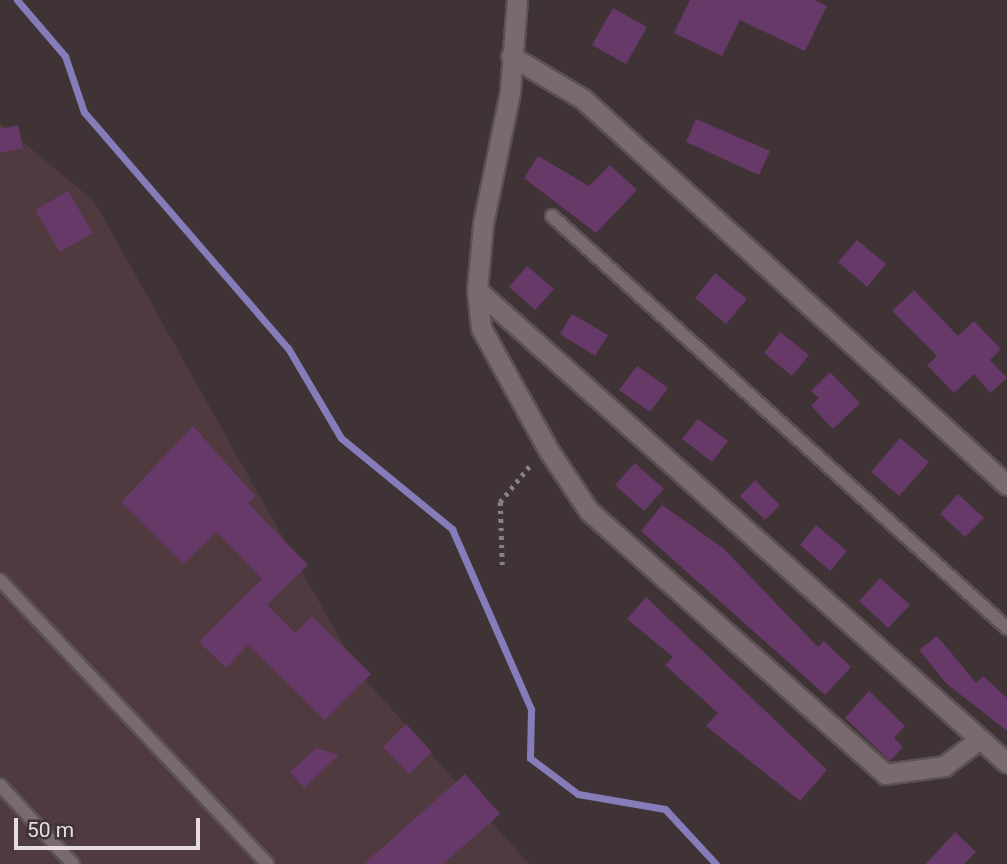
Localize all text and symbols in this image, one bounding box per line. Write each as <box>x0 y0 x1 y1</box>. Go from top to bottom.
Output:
scale bar <box>18 804 203 848</box>
text: 50 m <box>27 818 74 842</box>

